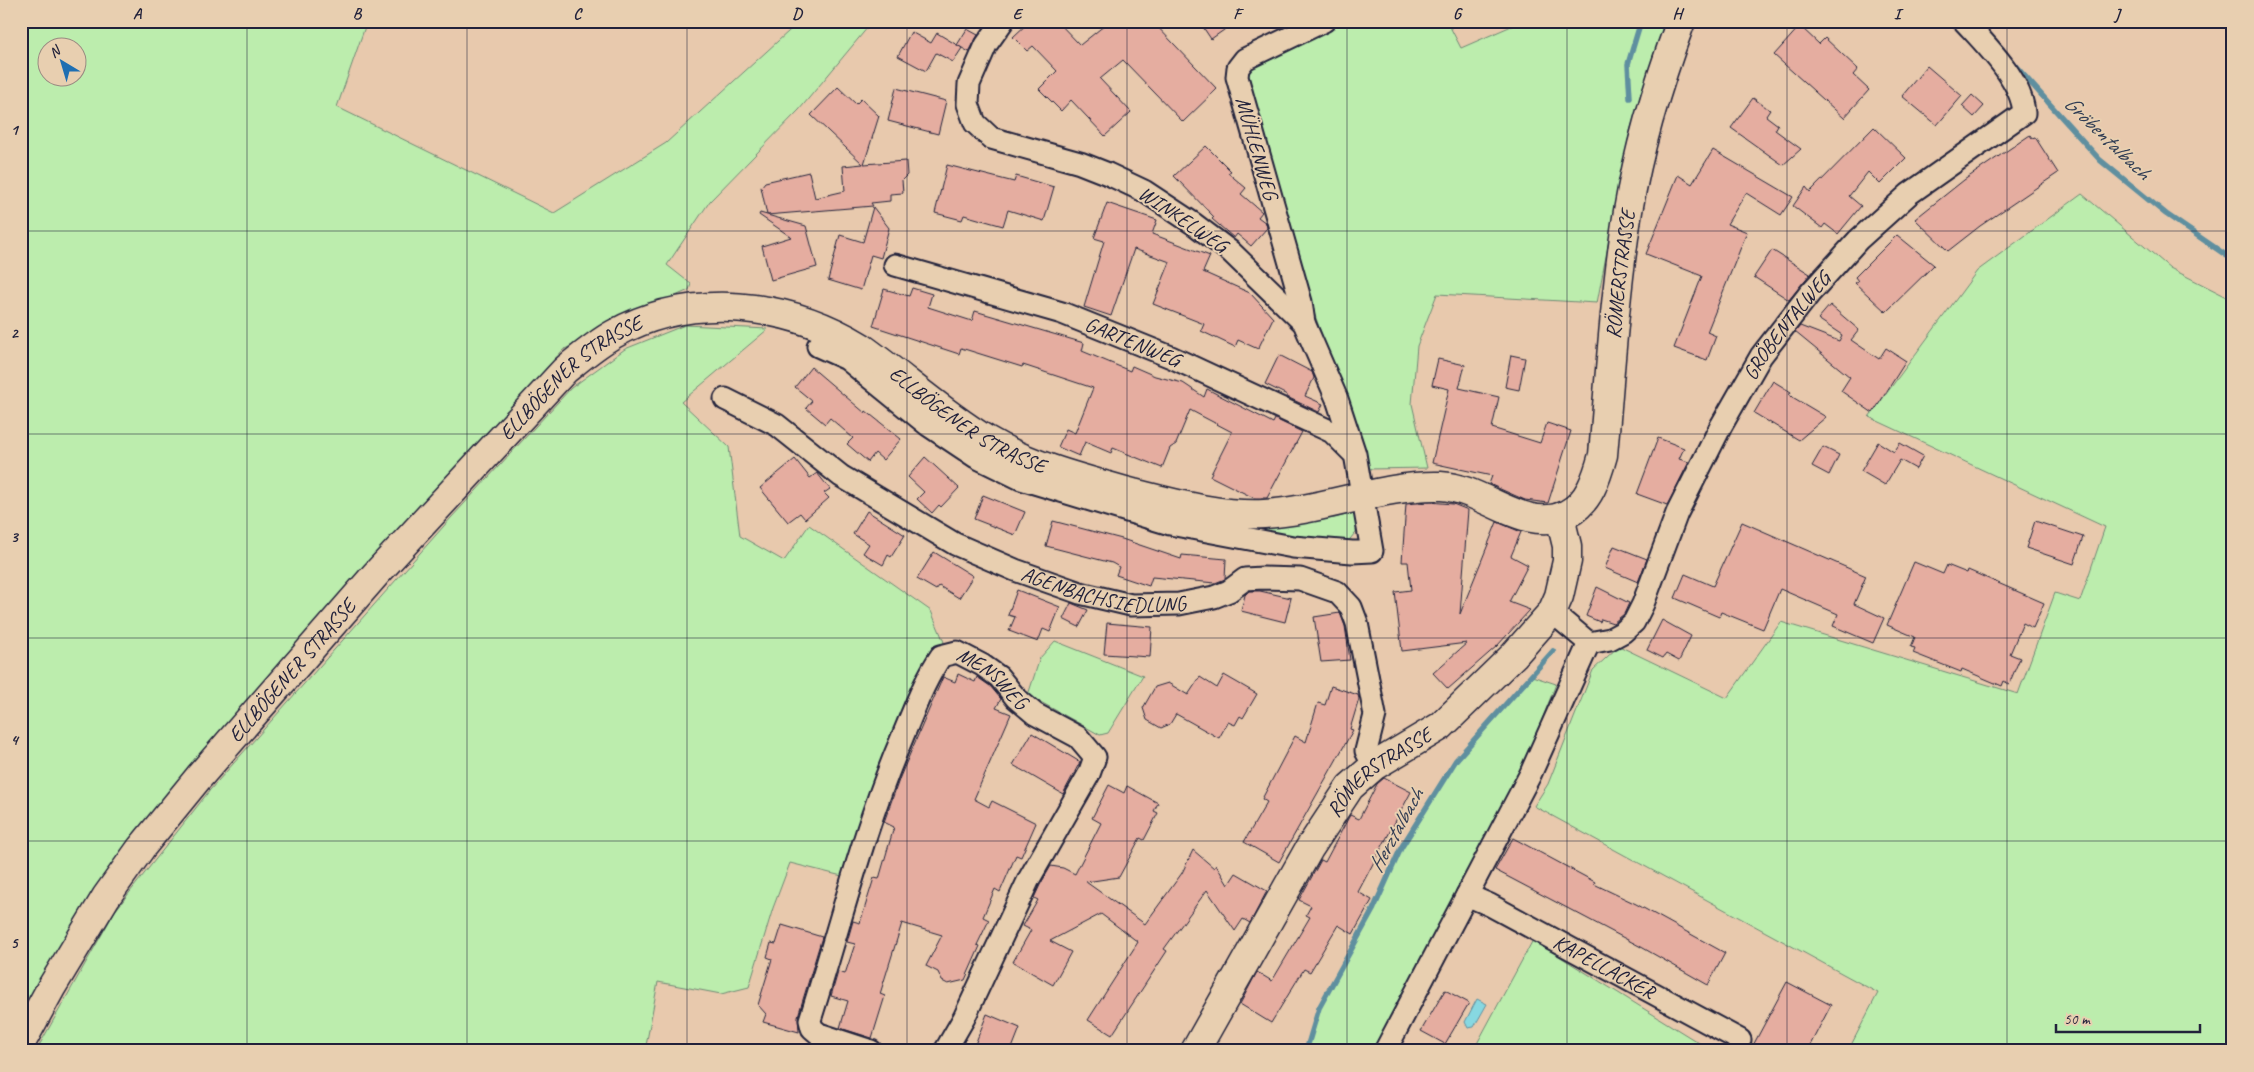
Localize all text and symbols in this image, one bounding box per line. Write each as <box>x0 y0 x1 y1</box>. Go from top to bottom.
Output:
text: A <box>133 4 143 24</box>
text: B <box>353 4 363 24</box>
text: C <box>573 4 583 24</box>
text: D <box>792 4 803 24</box>
text: E <box>1013 4 1024 24</box>
text: F <box>1233 4 1244 24</box>
text: G <box>1453 4 1463 24</box>
text: H <box>1672 4 1684 24</box>
text: I <box>1894 4 1904 24</box>
text: J <box>2113 4 2122 24</box>
north arrow <box>38 38 88 88</box>
text: N <box>46 41 65 62</box>
water label: Gröbentalbach <box>2058 89 2158 187</box>
street label: MÜHLENWEG <box>1230 94 1285 205</box>
text: 1 <box>10 120 19 140</box>
street label: WINKELWEG <box>1134 180 1235 260</box>
street label: RÖMERSTRASSE <box>1600 206 1641 340</box>
street label: GRÖBENTALWEG <box>1737 264 1838 384</box>
street label: ELLBÖGENER STRASSE <box>494 308 648 446</box>
street label: GARTENWEG <box>1081 311 1188 374</box>
text: 2 <box>10 323 19 343</box>
street label: ELLBÖGENER STRASSE <box>884 360 1052 480</box>
text: 3 <box>10 527 19 547</box>
street label: AGENBACHSIEDLUNG <box>1018 560 1191 619</box>
street label: ELLBÖGENER STRASSE <box>222 592 363 747</box>
street label: MENSWEG <box>953 641 1035 717</box>
street label: RÖMERSTRASSE <box>1321 720 1438 822</box>
text: 4 <box>10 730 19 750</box>
water label: Herztalbach <box>1362 782 1431 877</box>
street label: KAPELLÄCKER <box>1549 929 1661 1006</box>
text: 5 <box>11 933 20 953</box>
scale bar <box>2056 1002 2200 1034</box>
text: 50 m <box>2064 1010 2091 1029</box>

